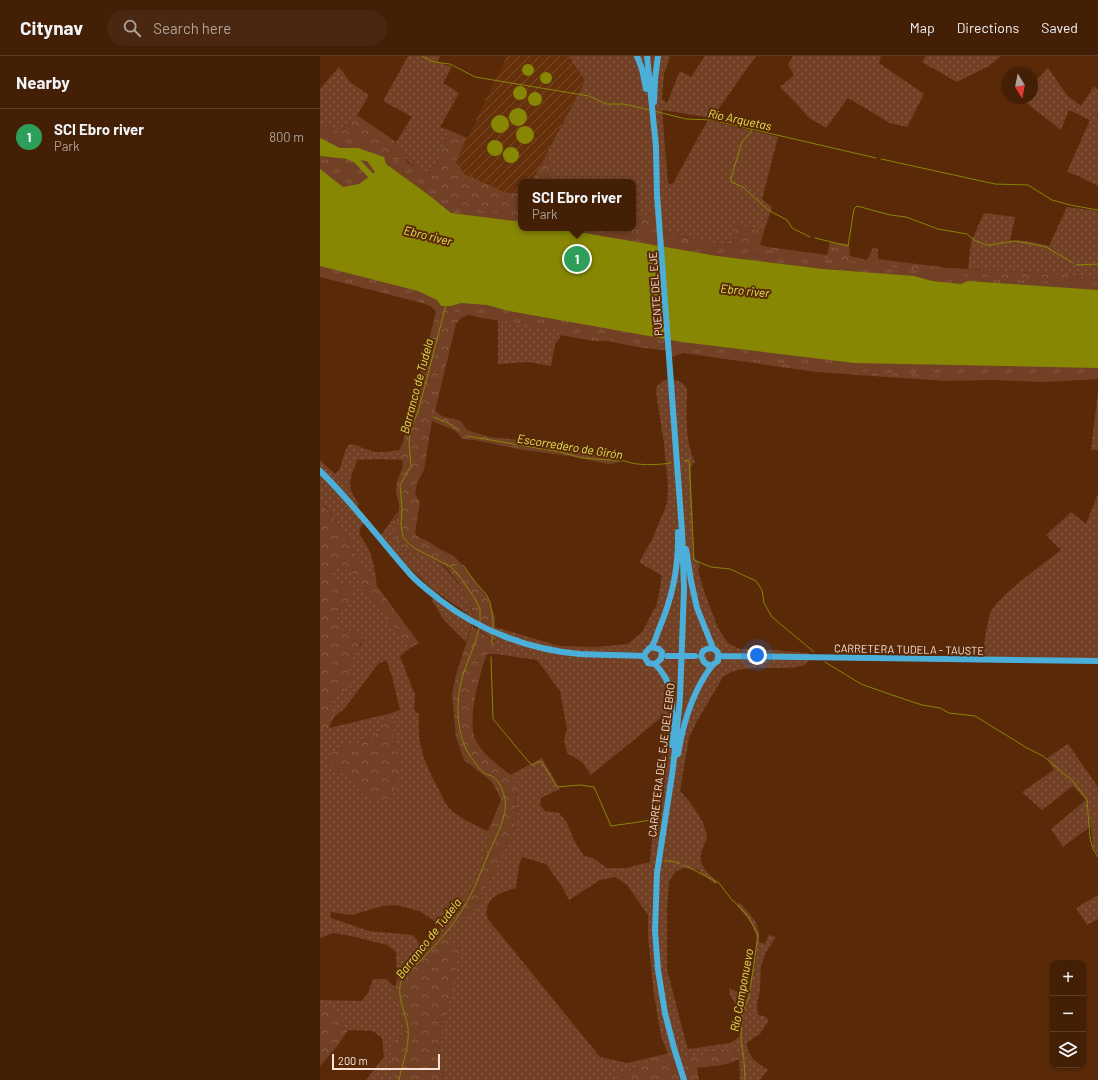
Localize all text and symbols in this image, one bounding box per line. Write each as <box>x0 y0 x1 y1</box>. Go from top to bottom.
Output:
search box <box>107 10 387 46</box>
text: Citynav <box>20 16 83 39</box>
icon: search <box>121 17 143 39</box>
text: Search here <box>153 19 231 37</box>
text: Map <box>910 19 935 36</box>
text: Directions <box>957 19 1019 36</box>
text: Saved <box>1041 19 1078 36</box>
north arrow <box>1002 68 1038 104</box>
text: Nearby <box>16 72 70 92</box>
water label: Río Arquetas <box>707 105 773 133</box>
text: SCI Ebro river <box>54 120 144 138</box>
text: 1 <box>27 129 31 145</box>
text: 800 m <box>269 129 304 145</box>
text: Park <box>54 138 80 154</box>
popup <box>518 179 636 231</box>
text: SCI Ebro river <box>532 188 622 206</box>
text: Park <box>532 206 558 222</box>
water label: Ebro river <box>402 222 454 248</box>
pin: 1 <box>564 244 590 274</box>
street label: PUENTE DEL EJE <box>646 251 664 337</box>
water label: Ebro river <box>720 280 771 300</box>
water label: Barranco de Tudela <box>397 337 435 435</box>
water label: Escorredero de Girón <box>516 431 624 461</box>
street label: CARRETERA TUDELA - TAUSTE <box>834 641 984 657</box>
your location <box>747 645 767 665</box>
street label: CARRETERA DEL EJE DEL EBRO <box>645 682 677 838</box>
water label: Barranco de Tudela <box>392 895 464 981</box>
water label: Río Camponuevo <box>727 947 755 1033</box>
map controls <box>1050 960 1086 1068</box>
button: + <box>1050 960 1086 996</box>
button: − <box>1050 996 1086 1032</box>
button: layers <box>1050 1032 1086 1068</box>
scale bar <box>332 1052 440 1071</box>
text: 200 m <box>338 1054 368 1067</box>

